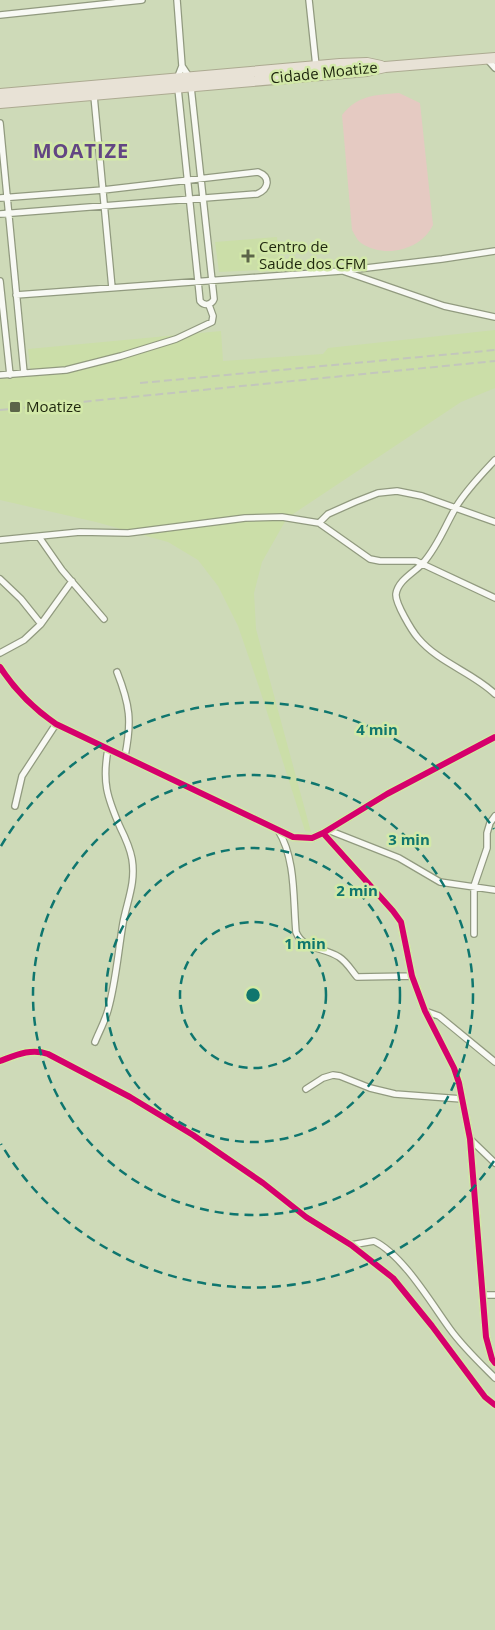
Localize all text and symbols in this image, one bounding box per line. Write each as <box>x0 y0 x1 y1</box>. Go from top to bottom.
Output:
street label: Cidade Moatize <box>269 56 378 88</box>
district label: MOATIZE <box>33 137 129 164</box>
place label: Centro de Saúde dos CFM <box>259 236 366 273</box>
marker: Centro de Saúde dos CFM <box>241 249 255 263</box>
place label: Moatize <box>26 396 81 416</box>
marker: Moatize <box>8 400 22 414</box>
text: 4 min <box>356 719 398 739</box>
text: 3 min <box>388 829 430 849</box>
text: 2 min <box>336 880 378 900</box>
text: 1 min <box>284 933 326 953</box>
centre of rings <box>244 986 262 1004</box>

